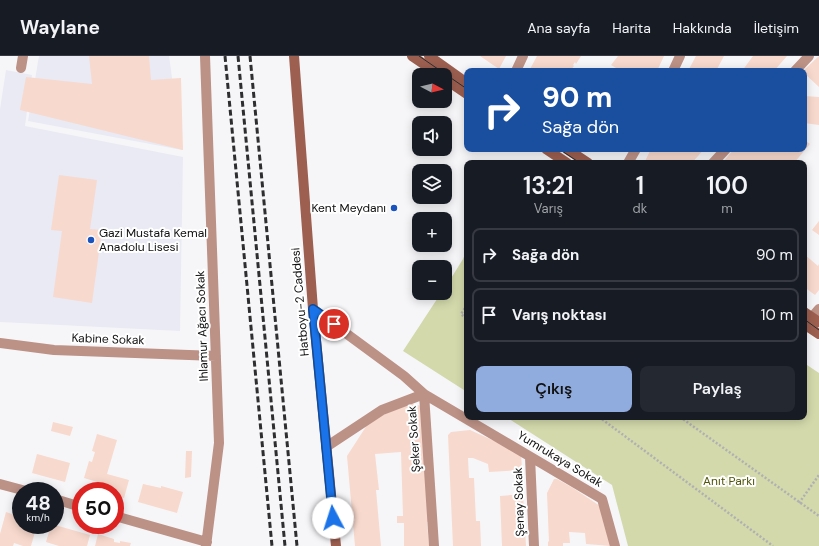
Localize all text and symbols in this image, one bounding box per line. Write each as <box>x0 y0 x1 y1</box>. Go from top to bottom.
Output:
text: Waylane <box>20 15 100 40</box>
text: Ana sayfa <box>527 19 590 37</box>
text: Harita <box>612 19 651 37</box>
text: Hakkında <box>673 19 732 37</box>
text: İletişim <box>754 19 799 37</box>
north arrow <box>412 68 452 108</box>
map controls <box>412 68 452 300</box>
text: 90 m <box>542 79 612 116</box>
icon: right <box>476 84 528 136</box>
text: Sağa dön <box>542 115 619 139</box>
button: sound <box>412 116 452 156</box>
button: layers <box>412 164 452 204</box>
text: 13:21 <box>523 170 574 201</box>
text: 1 <box>636 170 644 201</box>
text: 100 <box>706 170 748 201</box>
place label: Kent Meydanı <box>311 200 386 216</box>
text: Varış <box>534 200 563 217</box>
text: dk <box>633 200 647 217</box>
text: m <box>721 200 733 217</box>
marker: Kent Meydanı <box>389 203 399 213</box>
button: + <box>412 212 452 252</box>
place label: Gazi Mustafa Kemal Anadolu Lisesi <box>99 225 207 255</box>
marker: Gazi Mustafa Kemal Anadolu Lisesi <box>86 235 96 245</box>
icon: right <box>478 244 500 266</box>
text: Sağa dön <box>512 245 579 265</box>
text: 90 m <box>756 245 793 265</box>
street label: Hatboyu-2 Caddesi <box>287 247 313 357</box>
button: − <box>412 260 452 300</box>
street label: Ihlamur Ağacı Sokak <box>192 270 212 382</box>
icon: arrive <box>478 304 500 326</box>
text: Varış noktası <box>512 305 606 325</box>
text: 10 m <box>761 305 793 325</box>
pin <box>317 307 351 341</box>
icon: arrive <box>323 313 345 335</box>
street label: Kabine Sokak <box>71 330 145 348</box>
button: Çıkış <box>476 366 632 412</box>
button: Paylaş <box>640 366 795 412</box>
street label: Şeker Sokak <box>404 405 424 473</box>
street label: Yumrukaya Sokak <box>515 427 605 491</box>
street label: Şenay Sokak <box>510 467 528 537</box>
park label: Anıt Parkı <box>703 473 755 489</box>
speed limit sign: 50 <box>72 482 124 534</box>
text: 48 <box>25 490 51 516</box>
position arrow <box>312 497 354 539</box>
text: km/h <box>26 511 50 524</box>

